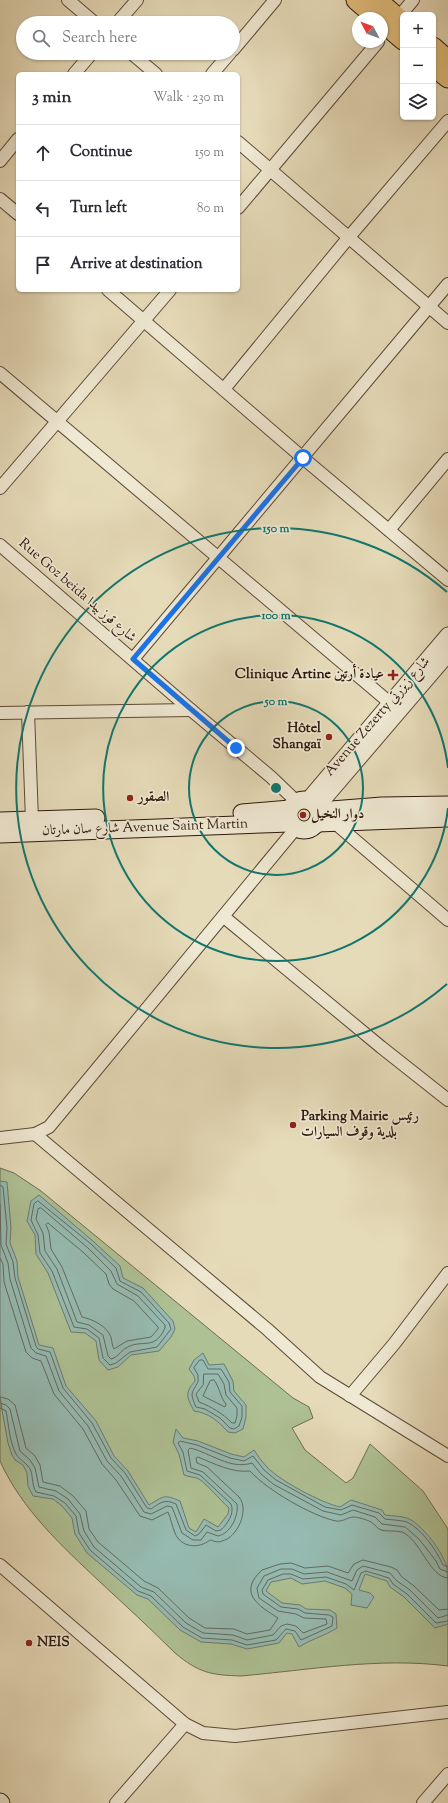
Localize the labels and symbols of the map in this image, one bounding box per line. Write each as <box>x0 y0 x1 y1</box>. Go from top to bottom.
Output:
north arrow <box>352 12 388 48</box>
route start <box>294 449 312 467</box>
text: 150 m <box>261 520 290 538</box>
street label: Rue Goz beida شارع قوز بيدا <box>14 534 140 648</box>
text: 100 m <box>260 607 291 625</box>
street label: Avenue Zezerty شارع زيزرتي <box>320 653 436 781</box>
place label: Clinique Artine عيادة أرتين <box>235 663 384 685</box>
marker: Clinique Artine عيادة أرتين <box>387 669 399 681</box>
text: 50 m <box>264 693 288 711</box>
place label: Hôtel Shangaï <box>273 719 321 755</box>
marker: Hôtel Shangaï <box>324 732 334 742</box>
route end <box>227 739 245 757</box>
centre of rings <box>269 781 283 795</box>
place label: الصقور <box>136 788 169 808</box>
marker: الصقور <box>125 793 135 803</box>
place label: دوار النخيل <box>311 805 364 825</box>
marker: دوار النخيل <box>298 810 308 820</box>
street label: شارع سان مارتان Avenue Saint Martin <box>42 814 248 842</box>
place label: Parking Mairie رئيس بلدية وقوف السيارات <box>301 1107 419 1143</box>
marker: Parking Mairie رئيس بلدية وقوف السيارات <box>288 1120 298 1130</box>
place label: NEIS <box>37 1633 70 1653</box>
marker: NEIS <box>24 1638 34 1648</box>

